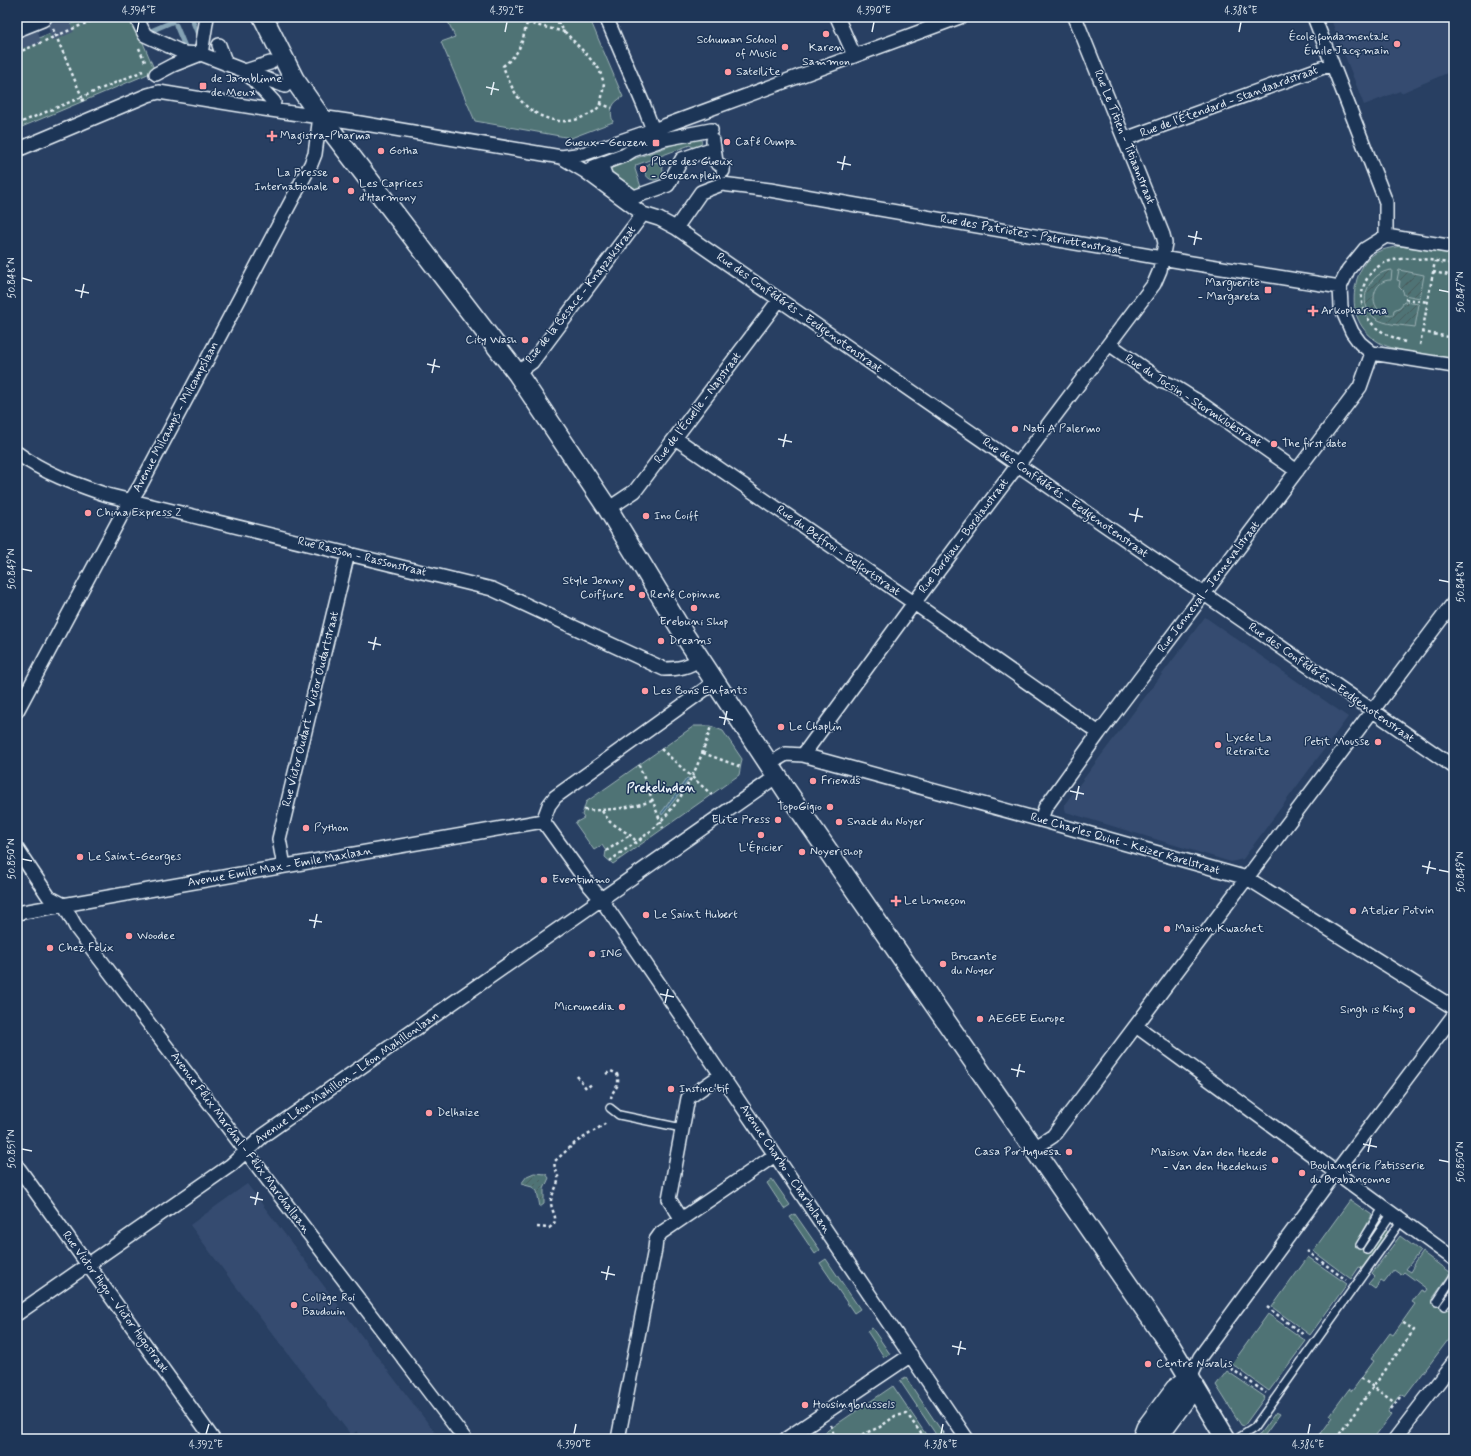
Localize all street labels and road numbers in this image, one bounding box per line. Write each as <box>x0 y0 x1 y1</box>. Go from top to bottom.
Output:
street label: Rue de l'Étendard - Standaardstraat <box>1138 62 1321 142</box>
street label: Rue Le Titien - Titiaanstraat <box>1090 67 1159 207</box>
street label: Rue des Patriotes - Patriottenstraat <box>939 211 1124 259</box>
street label: Rue de la Besace - Knapzakstraat <box>522 222 640 367</box>
street label: Rue des Confédérés - Eedgenotenstraat <box>712 249 886 378</box>
street label: Avenue Milcamps - Milcampslaan <box>129 339 223 495</box>
street label: Rue de l'Écuelle - Napstraat <box>651 349 746 467</box>
street label: Rue du Tocsin - Stormklokstraat <box>1122 351 1265 452</box>
street label: Rue des Confédérés - Eedgenotenstraat <box>978 434 1152 563</box>
street label: Rue Bordiau - Bordiaustraat <box>916 475 1013 597</box>
street label: Rue du Beffroi - Belfortstraat <box>772 502 904 601</box>
street label: Rue Jenneval - Jennevalstraat <box>1154 518 1264 656</box>
street label: Rue Rasson - Rassonstraat <box>296 533 429 581</box>
street label: Rue Victor Oudart - Victor Oudartstraat <box>279 609 343 808</box>
street label: Rue des Confédérés - Eedgenotenstraat <box>1244 619 1418 748</box>
street label: Rue Charles Quint - Keizer Karelstraat <box>1028 809 1222 879</box>
street label: Avenue Emile Max - Emile Maxlaan <box>186 843 374 891</box>
street label: Avenue Léon Mahillon - Léon Mahillonlaan <box>252 1008 442 1148</box>
street label: Avenue Félix Marchal - Félix Marchallaan <box>166 1049 314 1238</box>
street label: Avenue Charbo - Charbolaan <box>736 1101 835 1237</box>
street label: Rue Victor Hugo - Victor Hugostraat <box>58 1228 172 1376</box>

